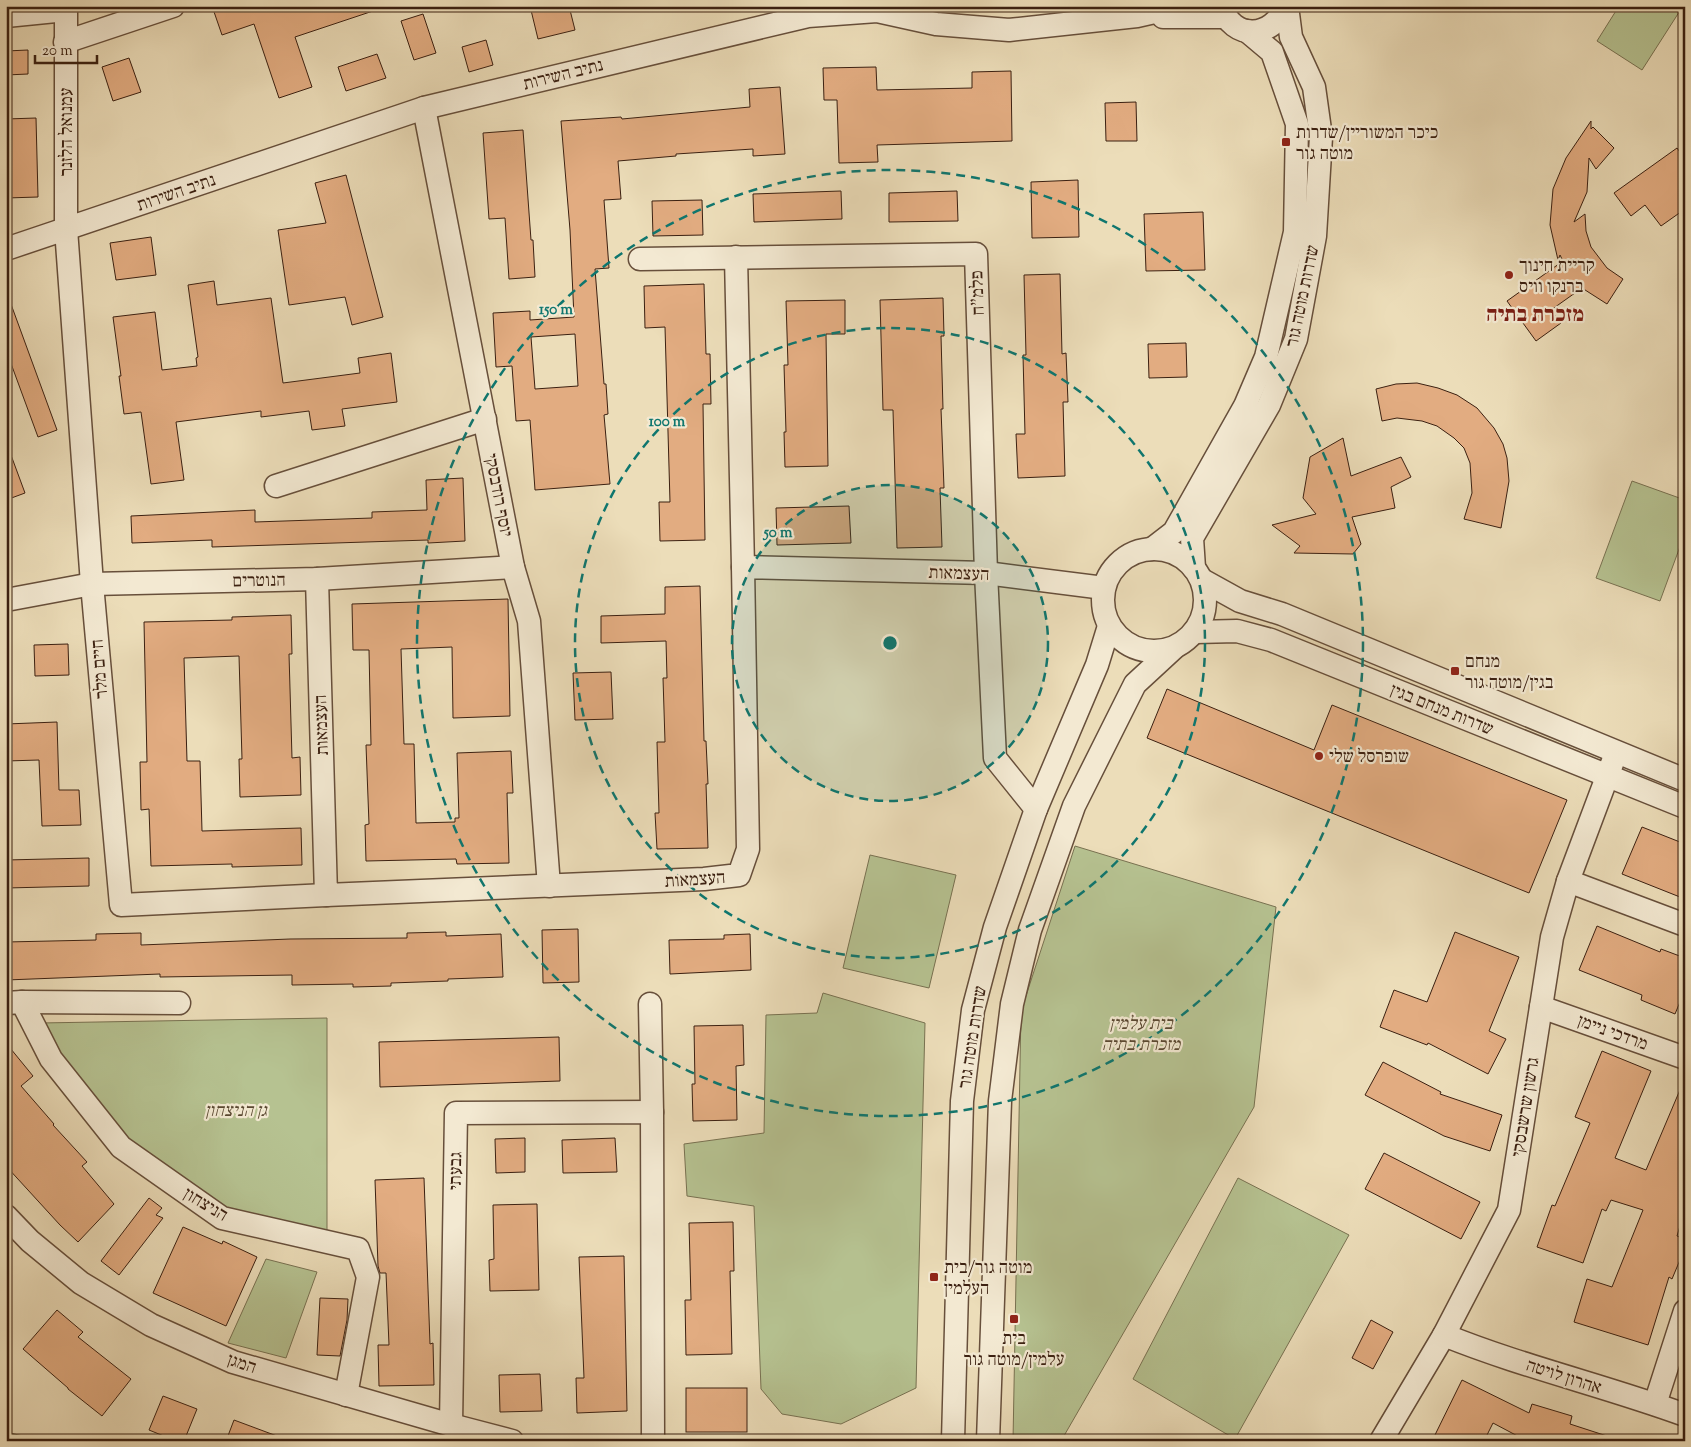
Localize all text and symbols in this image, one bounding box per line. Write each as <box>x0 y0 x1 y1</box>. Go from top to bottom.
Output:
scale bar <box>35 32 98 64</box>
text: 20 m <box>42 41 73 62</box>
street label: נתיב השירות <box>521 53 606 98</box>
street label: עמנואל הלזנר <box>55 88 81 176</box>
place label: כיכר המשוריין/שדרות מוטה גור <box>1296 121 1438 168</box>
marker: כיכר המשוריין/שדרות מוטה גור <box>1280 136 1292 148</box>
street label: נתיב השירות <box>134 168 220 220</box>
street label: שדרות מוטה גור <box>1280 243 1327 350</box>
place label: קריית חינוך ברנקו וויס <box>1519 254 1595 301</box>
marker: קריית חינוך ברנקו וויס <box>1503 269 1515 281</box>
street label: פלמ"ח <box>965 270 993 316</box>
text: 150 m <box>539 300 573 321</box>
district label: מזכרת בתיה <box>1486 300 1584 332</box>
text: 100 m <box>649 412 686 433</box>
street label: יוסף רודבסקי <box>476 451 518 539</box>
text: 50 m <box>763 523 793 544</box>
street label: העצמאות <box>928 561 990 589</box>
street label: הנוטרים <box>232 569 286 595</box>
centre of rings <box>881 634 899 652</box>
street label: חיים מלר <box>85 638 117 700</box>
place label: מנחם בגין/מוטה גור <box>1465 650 1554 697</box>
marker: מנחם בגין/מוטה גור <box>1449 665 1461 677</box>
street label: שדרות מנחם בגין <box>1386 678 1497 743</box>
street label: העצמאות <box>309 694 337 756</box>
place label: שופרסל שלי <box>1329 745 1409 771</box>
marker: שופרסל שלי <box>1313 750 1325 762</box>
street label: העצמאות <box>664 866 726 896</box>
street label: שדרות מוטה גור <box>953 984 995 1091</box>
street label: מרדכי ניימן <box>1573 1009 1651 1059</box>
park label: בית עלמין מזכרת בתיה <box>1102 1012 1182 1059</box>
street label: גרשון שרשבסקי <box>1506 1055 1548 1159</box>
park label: גן הניצחון <box>205 1099 268 1125</box>
street label: גבעתי <box>444 1152 470 1190</box>
street label: הניצחון <box>178 1182 232 1229</box>
place label: מוטה גור/בית העלמין <box>944 1256 1032 1303</box>
marker: מוטה גור/בית העלמין <box>928 1271 940 1283</box>
marker: בית עלמין/מוטה גור <box>1008 1313 1020 1325</box>
place label: בית עלמין/מוטה גור <box>964 1327 1064 1374</box>
street label: המגן <box>223 1348 260 1382</box>
street label: אהרון לויטה <box>1522 1353 1605 1402</box>

